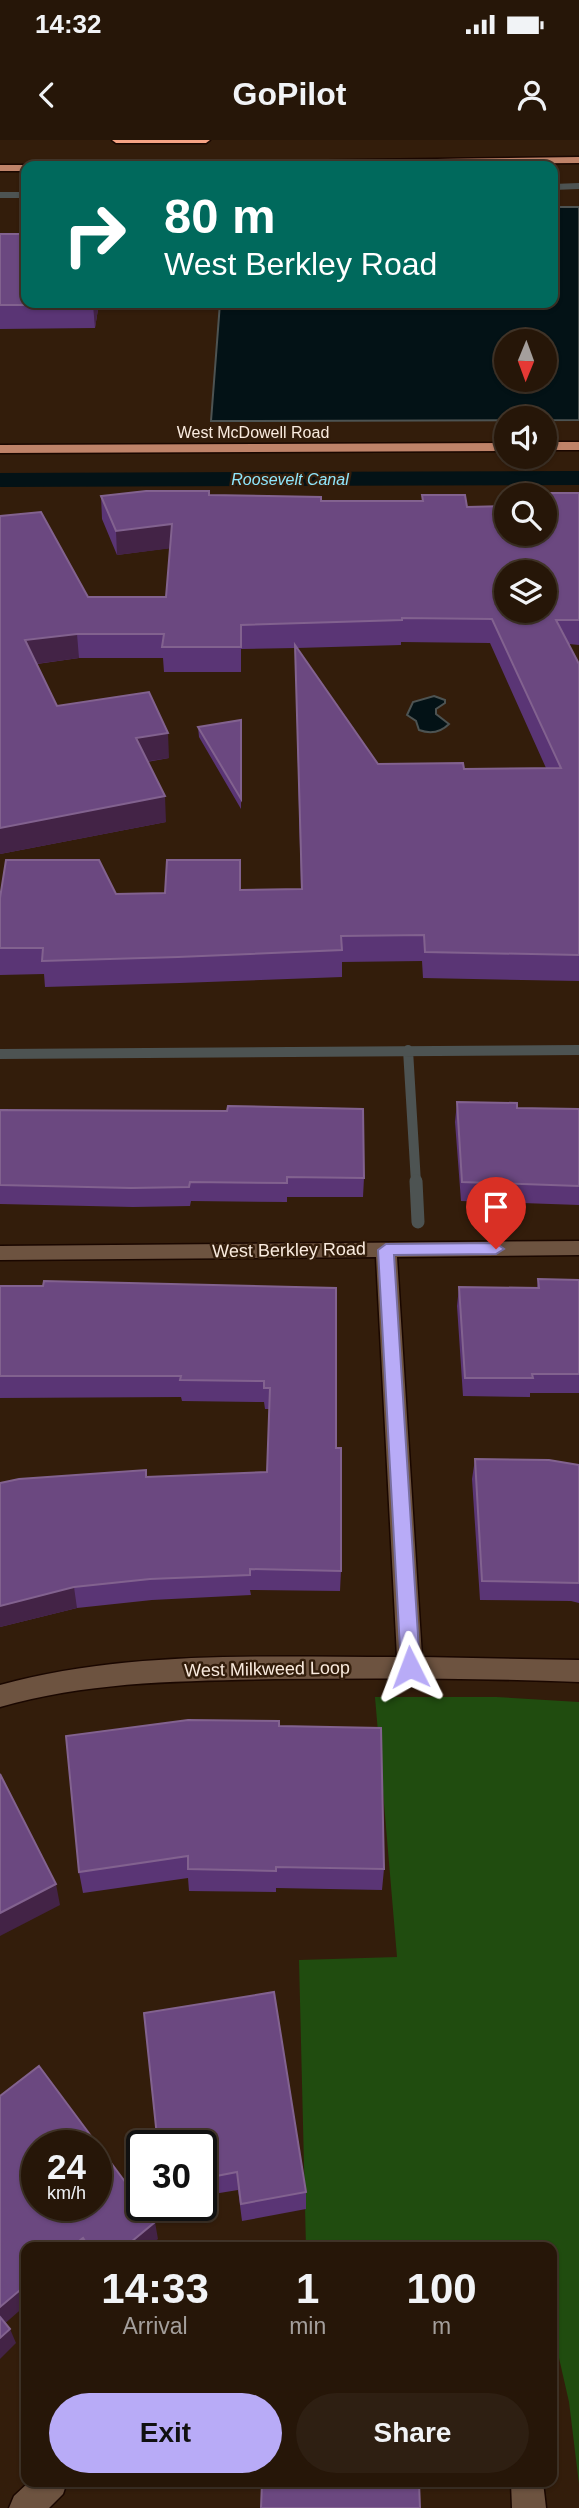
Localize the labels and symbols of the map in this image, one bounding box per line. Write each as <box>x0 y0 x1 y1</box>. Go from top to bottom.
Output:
north arrow <box>494 329 556 392</box>
street label: West McDowell Road <box>177 424 329 441</box>
water label: Roosevelt Canal <box>231 471 349 488</box>
pin <box>466 1177 526 1249</box>
street label: West Berkley Road <box>212 1239 366 1261</box>
position arrow <box>373 1630 447 1704</box>
street label: West Milkweed Loop <box>184 1658 350 1680</box>
speed limit sign: 30 <box>126 2130 217 2221</box>

